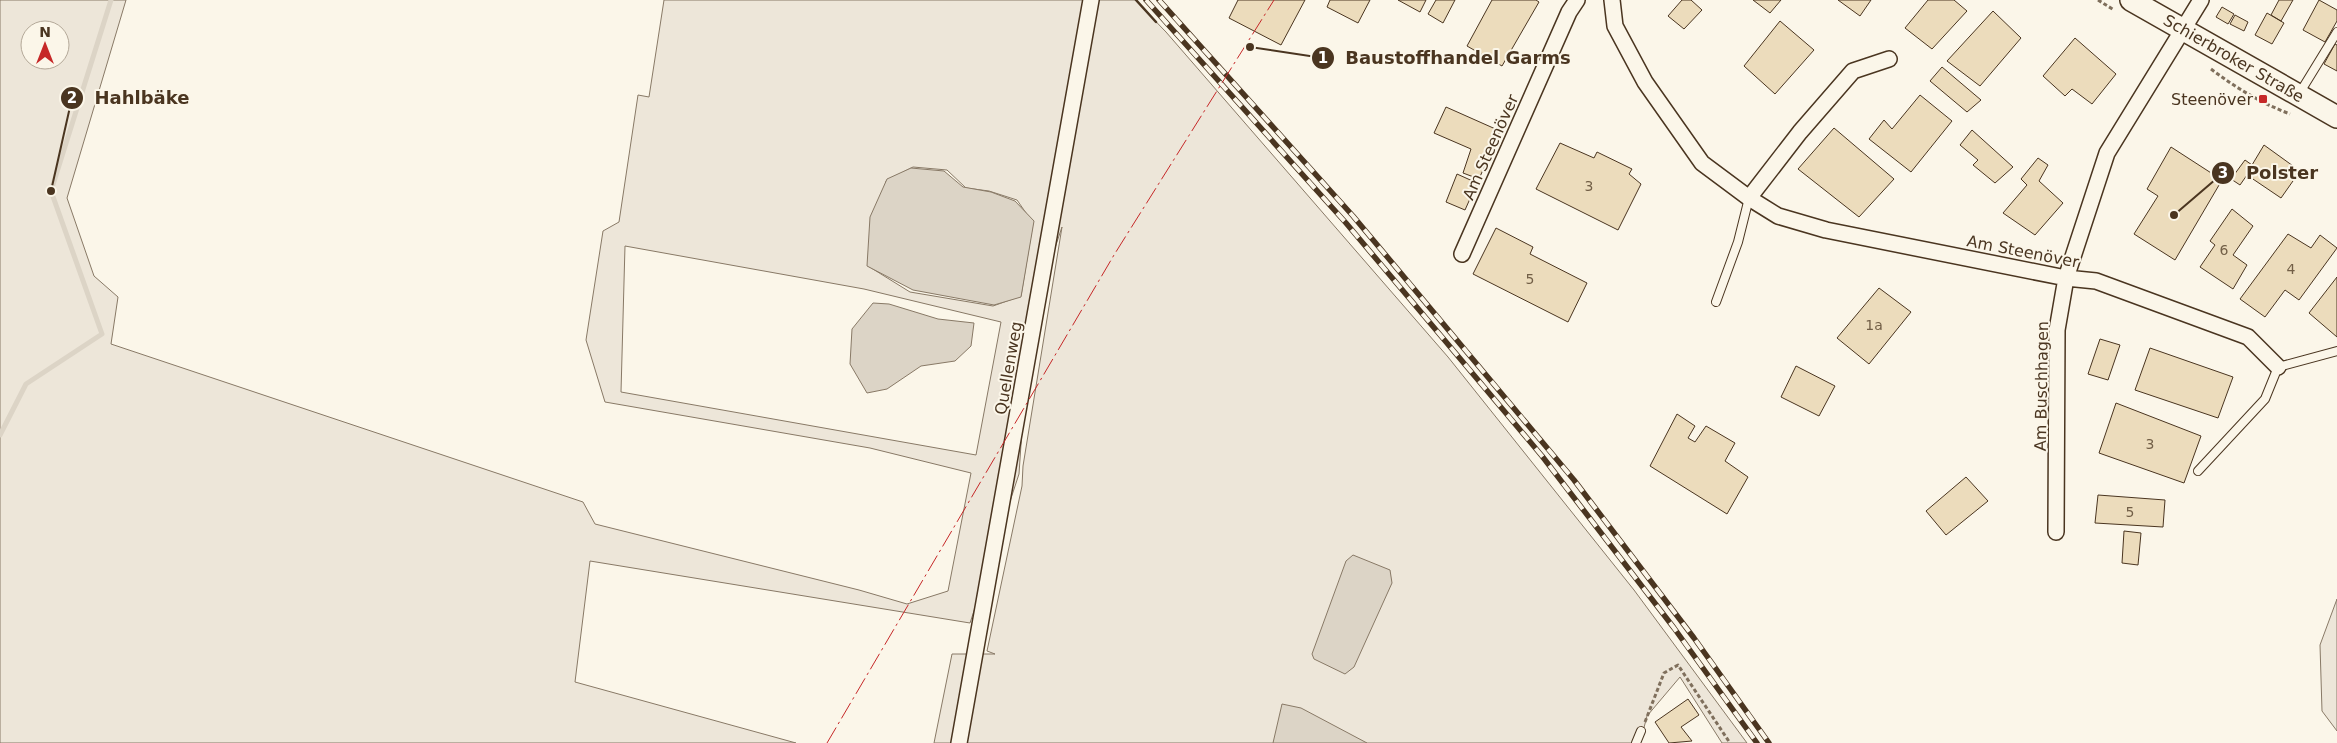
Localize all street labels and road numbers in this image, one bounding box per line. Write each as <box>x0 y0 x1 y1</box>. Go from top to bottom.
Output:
street label: Schierbroker Straße <box>2160 10 2307 106</box>
street label: Am Steenöver <box>1459 91 1522 203</box>
street label: Am Steenöver <box>1965 231 2081 272</box>
street label: Quellenweg <box>991 320 1026 416</box>
street label: Am Buschhagen <box>2031 321 2052 451</box>

